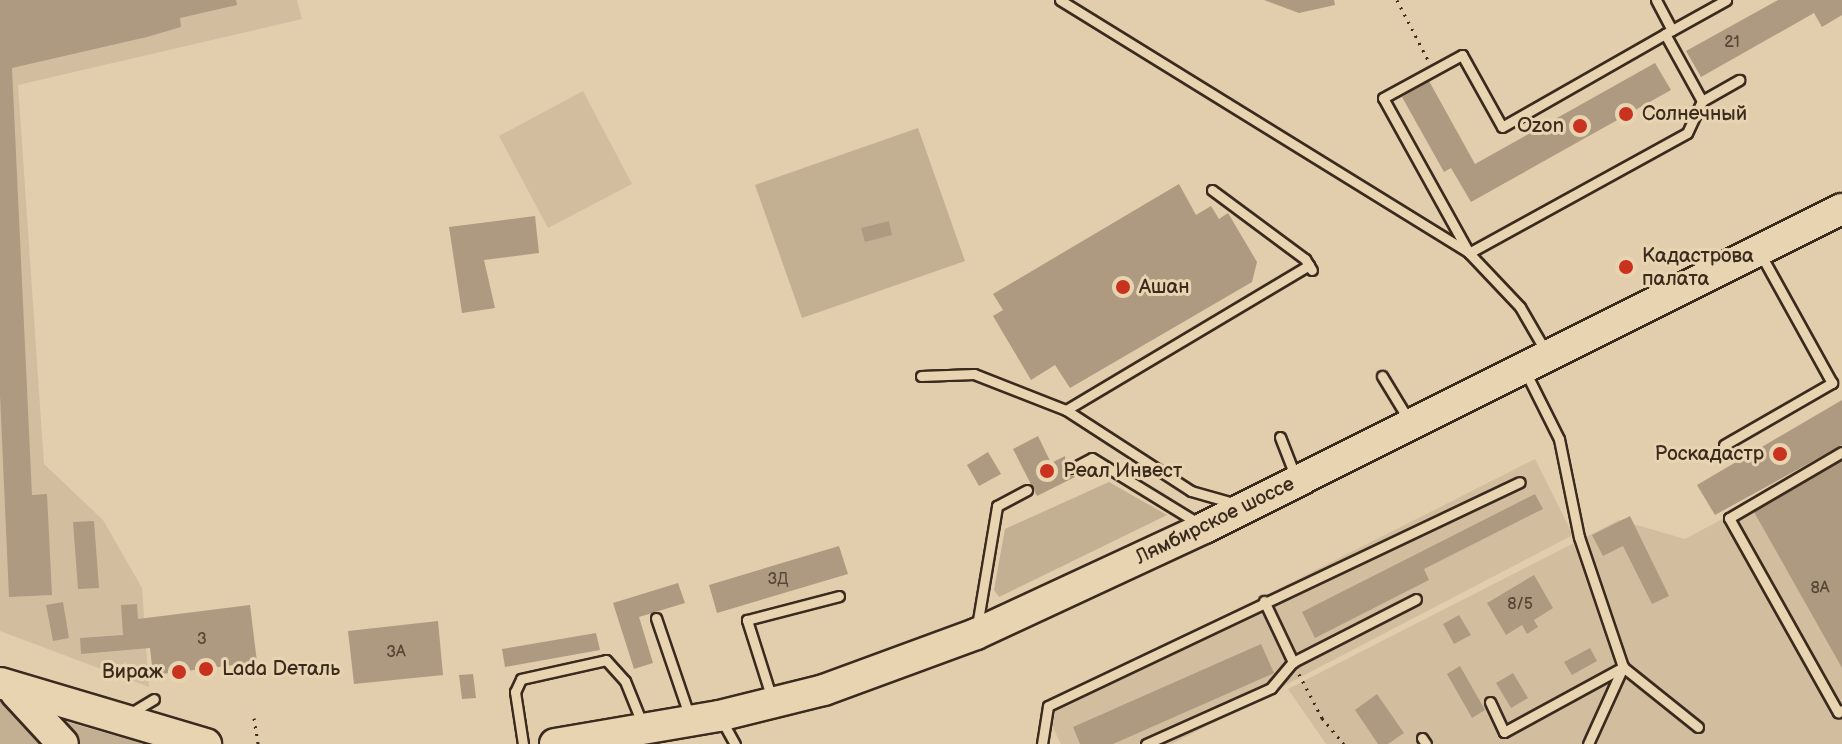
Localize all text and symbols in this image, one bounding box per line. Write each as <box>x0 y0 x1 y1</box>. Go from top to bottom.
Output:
house number: 21 <box>1724 33 1740 53</box>
place label: Солнечный <box>1642 102 1747 126</box>
marker: Солнечный <box>1617 105 1635 123</box>
place label: Ozon <box>1517 114 1564 138</box>
marker: Ozon <box>1571 117 1589 135</box>
place label: Кадастрова палата <box>1642 244 1754 291</box>
marker: Кадастрова палата <box>1617 258 1635 276</box>
place label: Ашан <box>1139 275 1190 299</box>
marker: Ашан <box>1114 278 1132 296</box>
place label: Роскадастр <box>1655 442 1764 466</box>
marker: Роскадастр <box>1771 445 1789 463</box>
place label: Реал Инвест <box>1063 459 1182 483</box>
marker: Реал Инвест <box>1038 462 1056 480</box>
street label: Лямбирское шоссе <box>1131 472 1299 570</box>
house number: 3Д <box>767 570 789 590</box>
house number: 8А <box>1810 579 1830 599</box>
house number: 8/5 <box>1507 595 1533 615</box>
house number: 3 <box>197 630 207 650</box>
house number: 3А <box>386 643 406 663</box>
place label: Lada Dеталь <box>222 657 340 681</box>
place label: Вираж <box>102 660 163 684</box>
marker: Lada Dеталь <box>197 660 215 678</box>
marker: Вираж <box>170 663 188 681</box>

